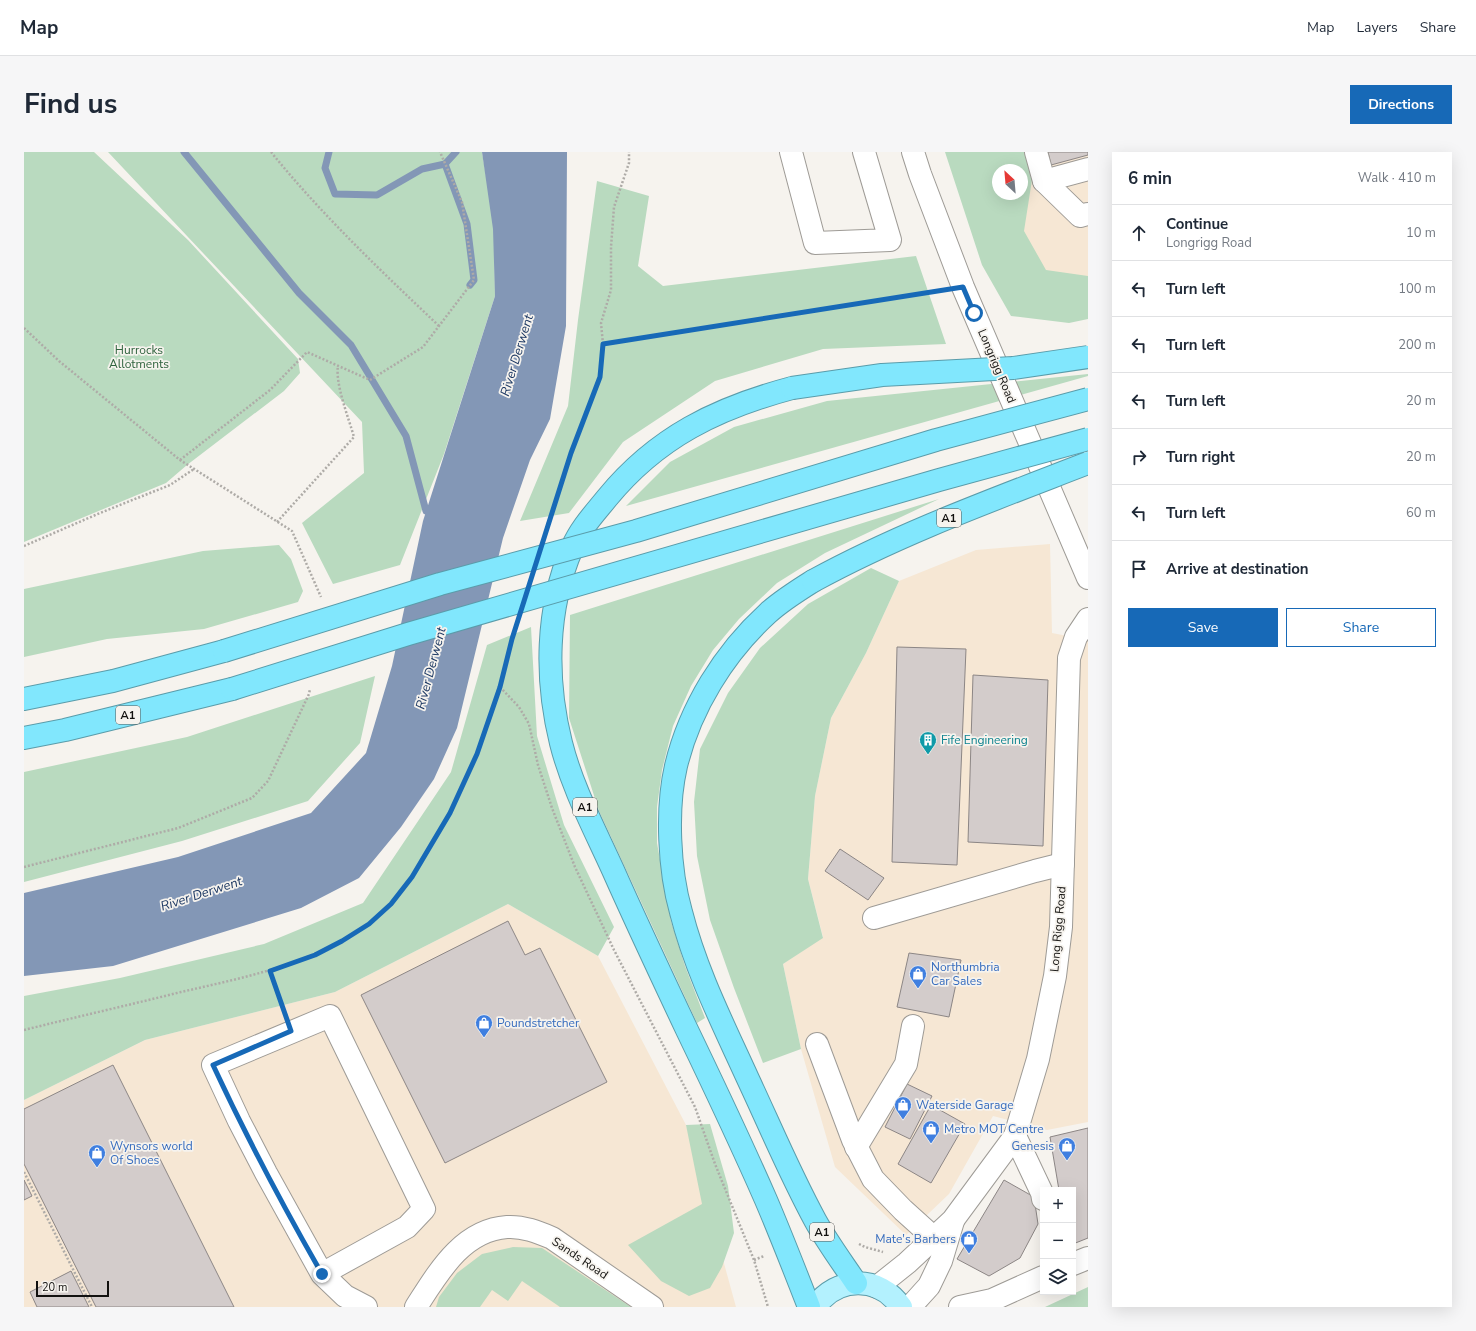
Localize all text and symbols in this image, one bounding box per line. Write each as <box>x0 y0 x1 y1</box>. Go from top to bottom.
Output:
text: Map <box>20 15 58 41</box>
text: Map <box>1307 18 1334 37</box>
text: Layers <box>1356 18 1398 37</box>
text: Share <box>1420 18 1456 37</box>
text: Find us <box>24 85 118 123</box>
button: Directions <box>1350 85 1452 124</box>
north arrow <box>992 164 1028 200</box>
text: 6 min <box>1128 167 1172 190</box>
text: Walk · 410 m <box>1358 169 1436 187</box>
text: Continue <box>1166 214 1228 234</box>
icon: ahead <box>1128 222 1150 244</box>
text: 10 m <box>1406 224 1436 242</box>
text: Longrigg Road <box>1166 234 1252 252</box>
icon: left <box>1128 278 1150 300</box>
text: Turn left <box>1166 279 1225 299</box>
text: 100 m <box>1398 280 1436 298</box>
route start <box>965 304 983 322</box>
water label: River Derwent <box>496 312 538 398</box>
street label: Longrigg Road <box>974 326 1020 406</box>
icon: left <box>1128 334 1150 356</box>
text: Turn left <box>1166 335 1225 355</box>
text: 200 m <box>1398 336 1436 354</box>
park label: Hurrocks Allotments <box>109 342 169 372</box>
icon: left <box>1128 390 1150 412</box>
text: Turn left <box>1166 391 1225 411</box>
text: 20 m <box>1406 392 1436 410</box>
icon: right <box>1128 446 1150 468</box>
text: Turn right <box>1166 447 1235 467</box>
text: 20 m <box>1406 448 1436 466</box>
icon: left <box>1128 502 1150 524</box>
text: Turn left <box>1166 503 1225 523</box>
text: 60 m <box>1406 504 1436 522</box>
road number: A1 <box>937 509 961 527</box>
icon: arrive <box>1128 558 1150 580</box>
text: Arrive at destination <box>1166 559 1309 579</box>
button: Save <box>1128 608 1278 647</box>
button: Share <box>1286 608 1436 647</box>
water label: River Derwent <box>411 625 451 711</box>
road number: A1 <box>116 706 140 724</box>
building icon: Fife Engineering <box>918 730 938 755</box>
place label: Fife Engineering <box>941 732 1028 748</box>
road number: A1 <box>573 798 597 816</box>
water label: River Derwent <box>158 872 245 916</box>
street label: Long Rigg Road <box>1046 885 1070 973</box>
place label: Northumbria Car Sales <box>931 959 1000 989</box>
shop icon: Northumbria Car Sales <box>908 964 928 989</box>
shop icon: Poundstretcher <box>474 1013 494 1038</box>
place label: Poundstretcher <box>497 1015 580 1031</box>
shop icon: Waterside Garage <box>893 1095 913 1120</box>
place label: Waterside Garage <box>916 1097 1014 1113</box>
shop icon: Metro MOT Centre <box>921 1119 941 1144</box>
place label: Metro MOT Centre <box>944 1121 1044 1137</box>
shop icon: Genesis <box>1057 1136 1077 1161</box>
place label: Wynsors world Of Shoes <box>110 1138 193 1168</box>
place label: Genesis <box>1011 1138 1054 1154</box>
shop icon: Wynsors world Of Shoes <box>87 1143 107 1168</box>
map controls <box>1040 1187 1076 1295</box>
button: + <box>1040 1187 1076 1223</box>
road number: A1 <box>810 1223 834 1241</box>
button: − <box>1040 1223 1076 1259</box>
shop icon: Mate's Barbers <box>959 1229 979 1254</box>
place label: Mate's Barbers <box>875 1231 956 1247</box>
street label: Sands Road <box>549 1233 611 1283</box>
button: layers <box>1040 1259 1076 1295</box>
route end <box>313 1265 331 1283</box>
scale bar <box>36 1279 109 1298</box>
text: 20 m <box>42 1280 67 1295</box>

